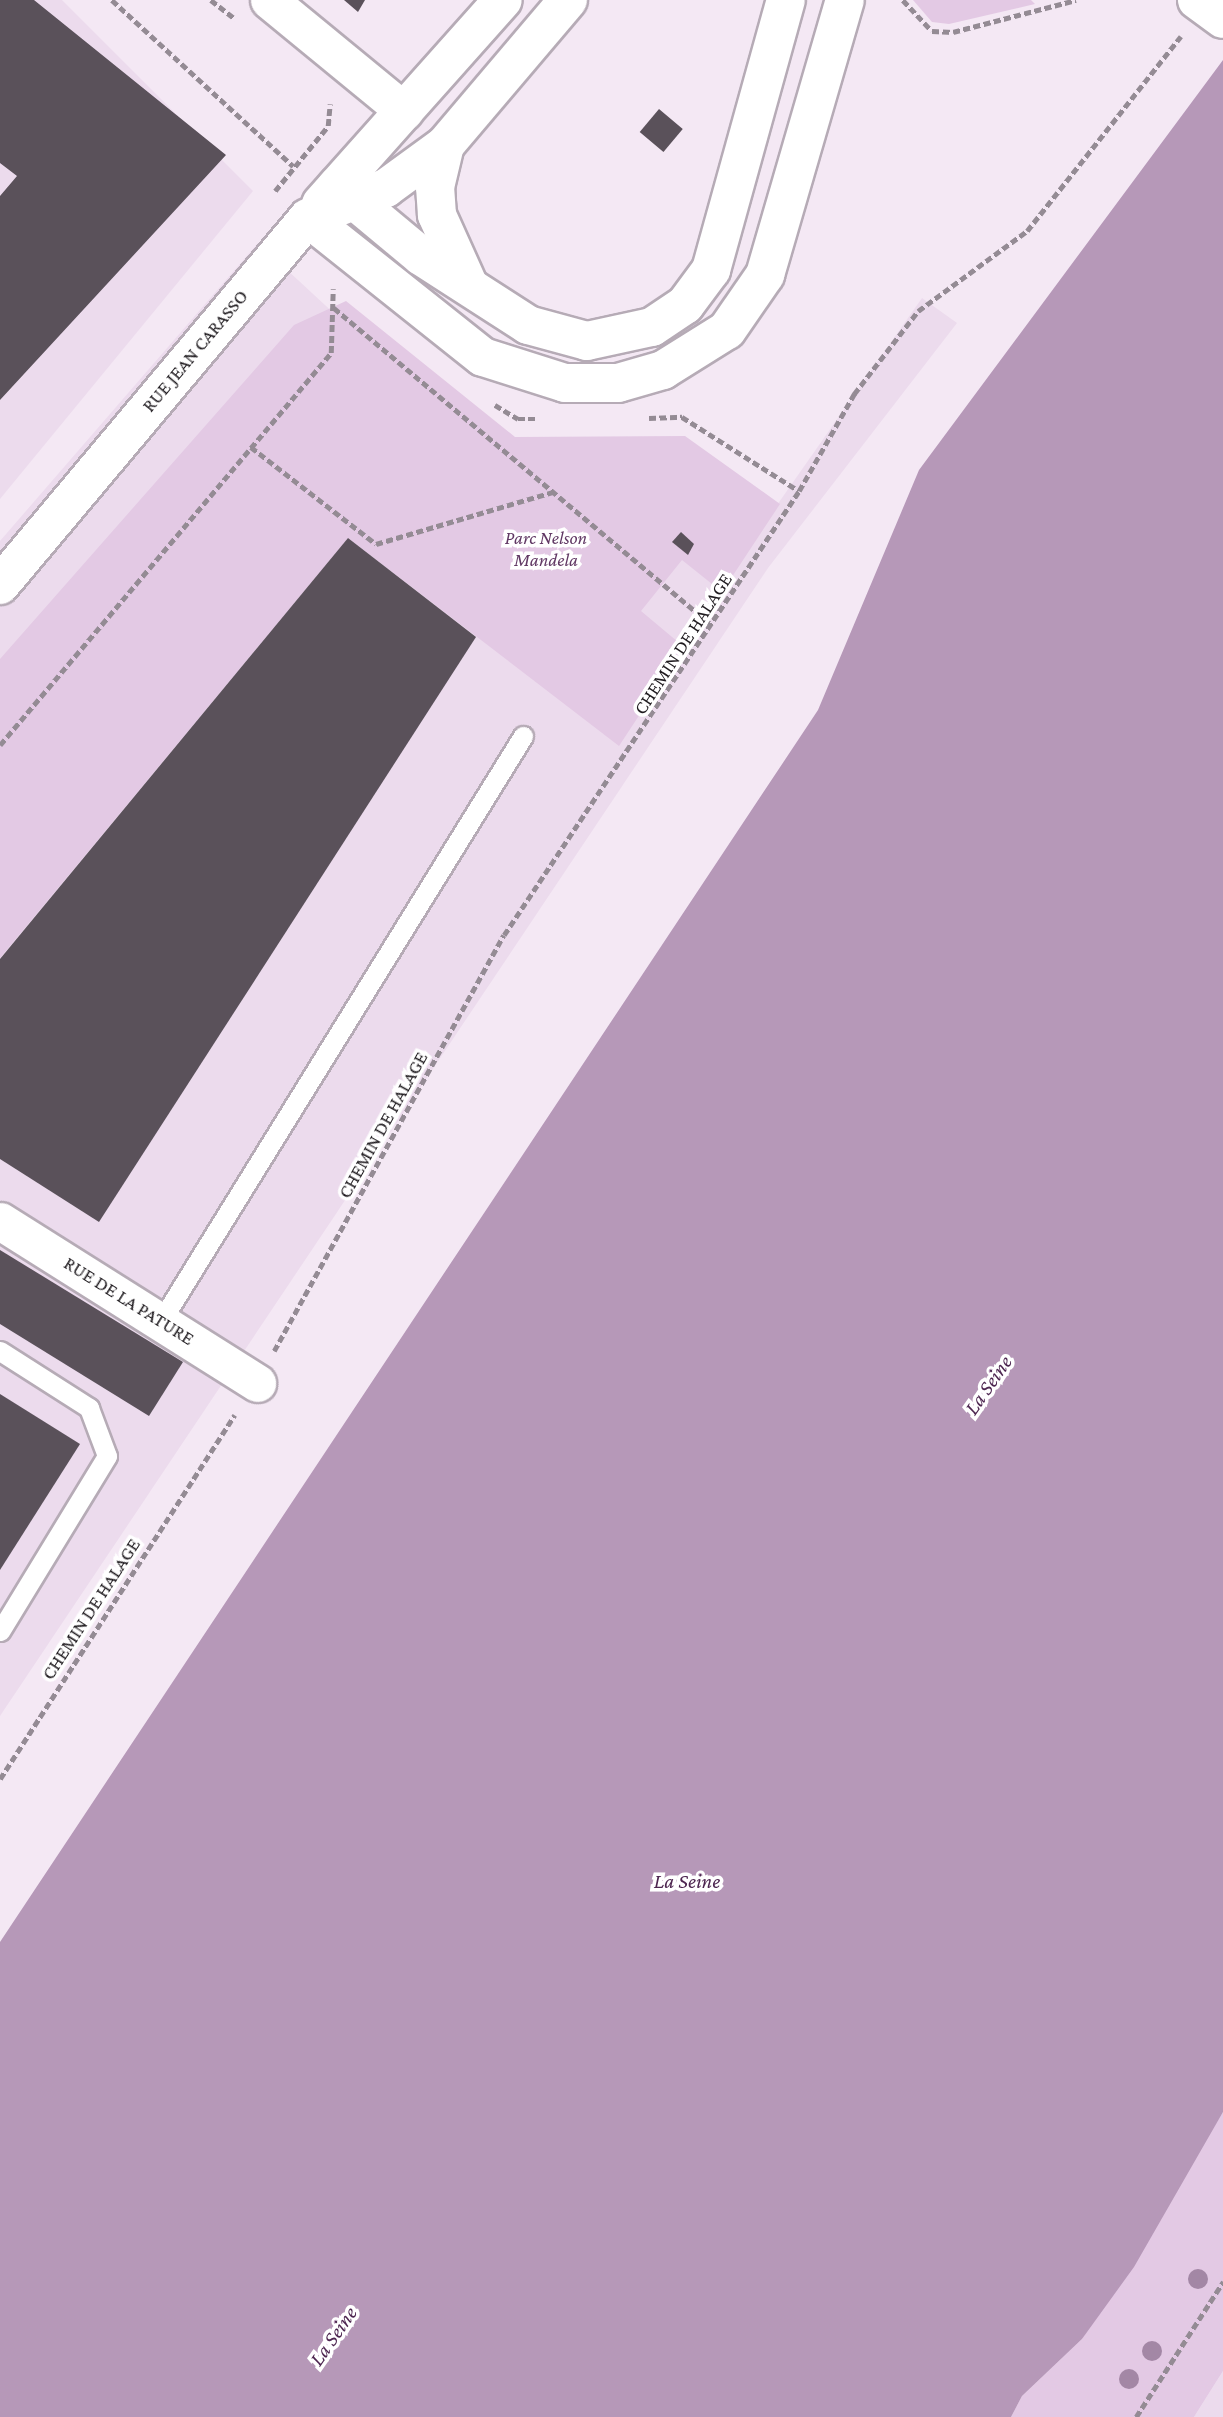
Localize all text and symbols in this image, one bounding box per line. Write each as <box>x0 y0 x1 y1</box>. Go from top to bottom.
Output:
street label: RUE JEAN CARASSO <box>137 285 253 417</box>
park label: Parc Nelson Mandela <box>505 527 587 571</box>
street label: CHEMIN DE HALAGE <box>629 569 737 719</box>
street label: CHEMIN DE HALAGE <box>333 1048 433 1202</box>
street label: RUE DE LA PATURE <box>60 1252 198 1350</box>
water label: La Seine <box>959 1351 1017 1419</box>
street label: CHEMIN DE HALAGE <box>37 1534 145 1684</box>
water label: La Seine <box>654 1868 720 1894</box>
water label: La Seine <box>304 2302 362 2370</box>

